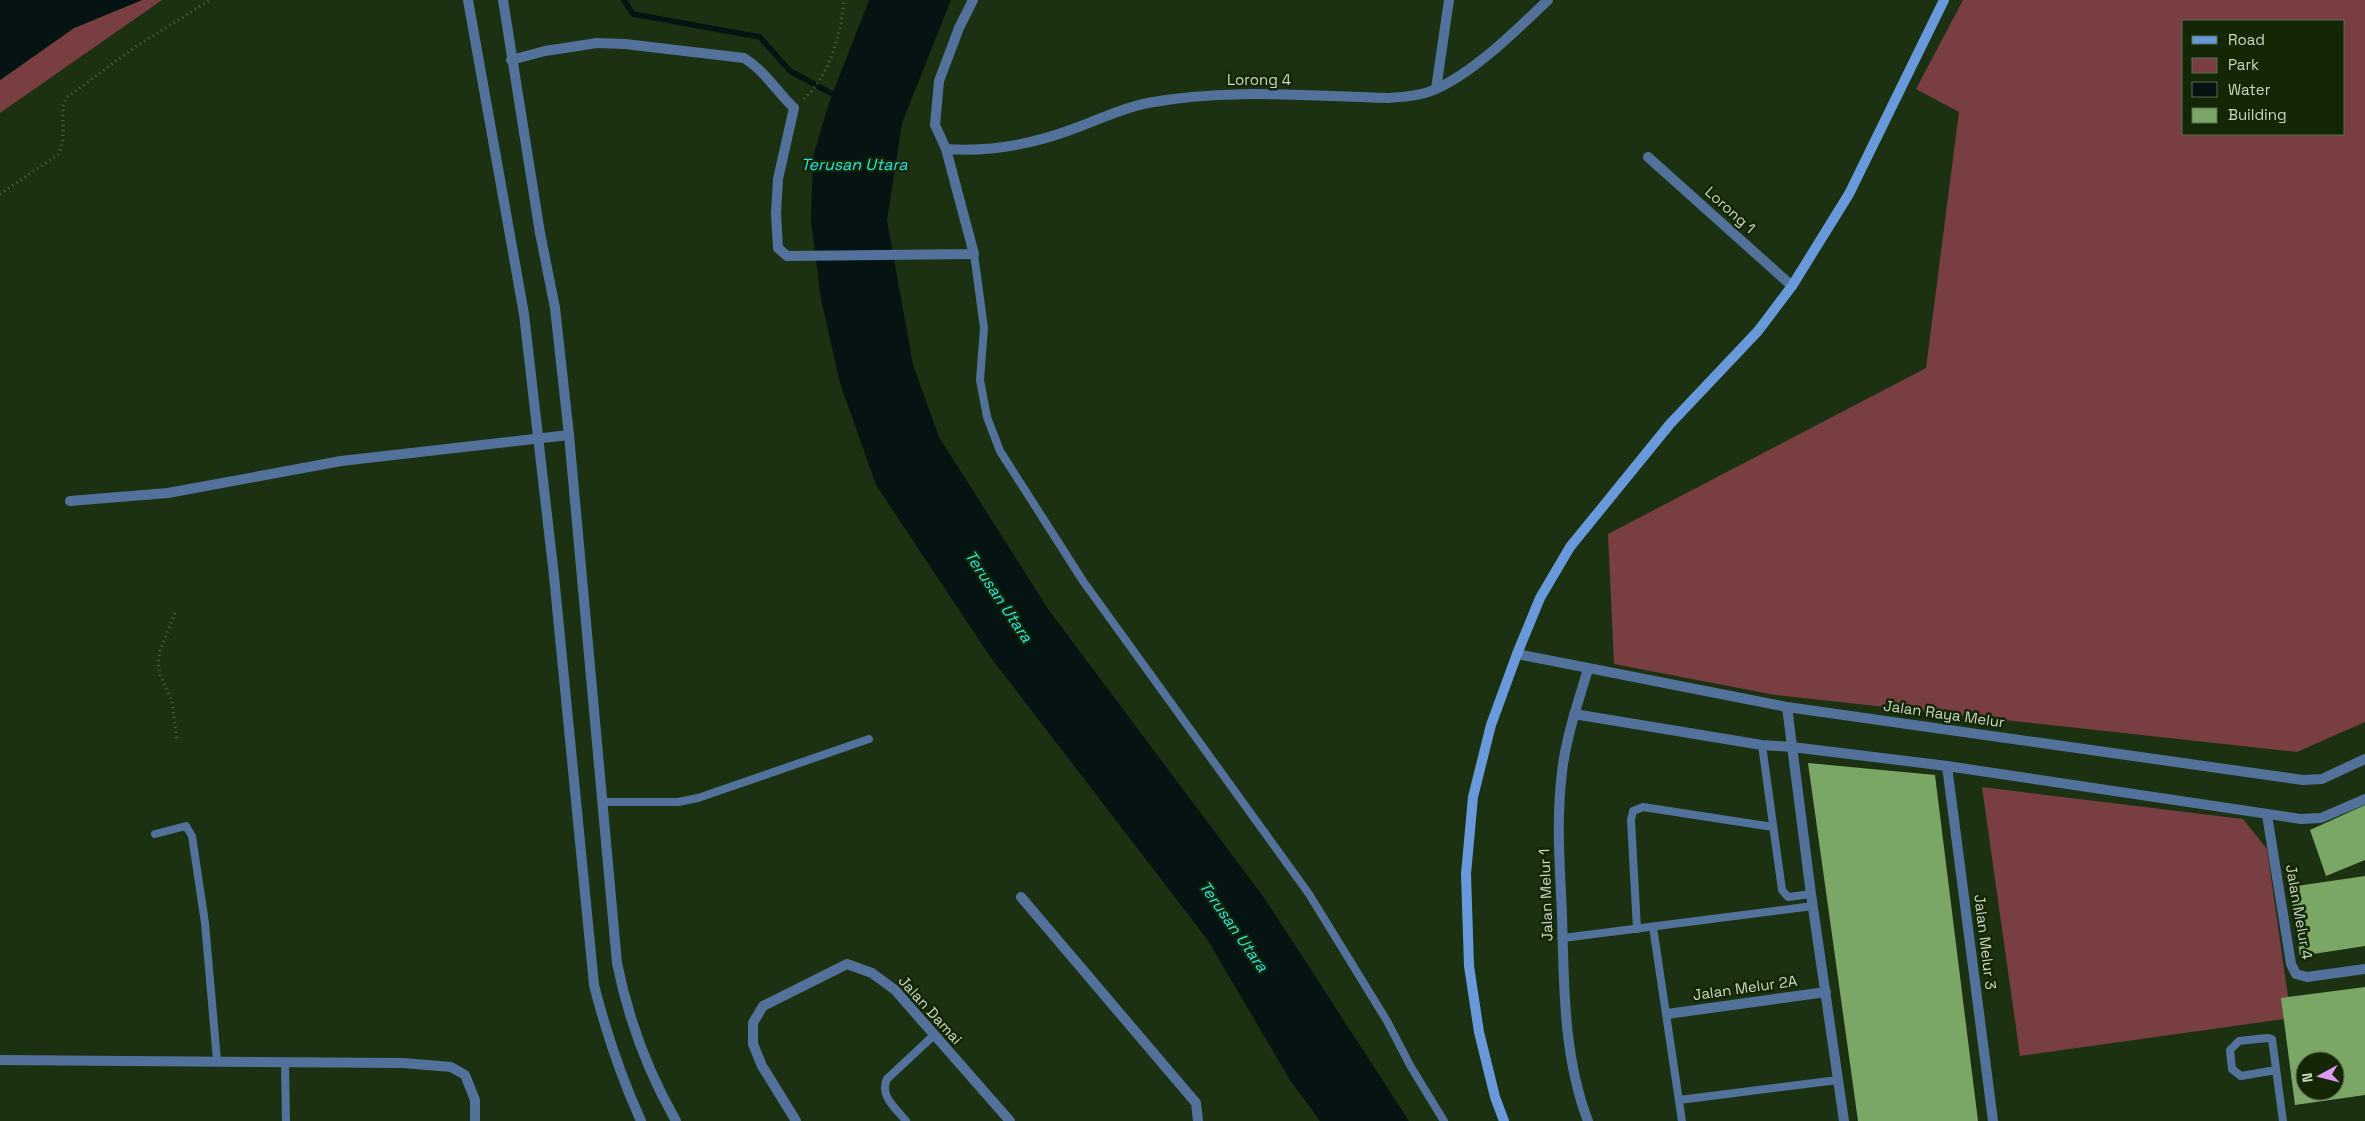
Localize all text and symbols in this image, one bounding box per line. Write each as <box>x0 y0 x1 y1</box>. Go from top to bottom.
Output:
legend <box>2182 20 2345 135</box>
text: Road <box>2228 30 2265 49</box>
text: Park <box>2228 55 2259 74</box>
street label: Lorong 4 <box>1227 70 1291 89</box>
text: Water <box>2228 80 2271 99</box>
text: Building <box>2228 105 2287 124</box>
water label: Terusan Utara <box>801 154 908 175</box>
street label: Lorong 1 <box>1701 182 1759 237</box>
water label: Terusan Utara <box>960 546 1038 647</box>
street label: Jalan Raya Melur <box>1882 696 2006 731</box>
street label: Jalan Melur 1 <box>1534 848 1557 942</box>
street label: Jalan Melur 4 <box>2282 863 2317 961</box>
water label: Terusan Utara <box>1194 877 1273 977</box>
street label: Jalan Melur 3 <box>1970 893 2001 991</box>
street label: Jalan Damai <box>894 971 966 1048</box>
street label: Jalan Melur 2A <box>1692 971 1799 1004</box>
north arrow <box>2295 1051 2345 1101</box>
text: N <box>2298 1072 2317 1083</box>

